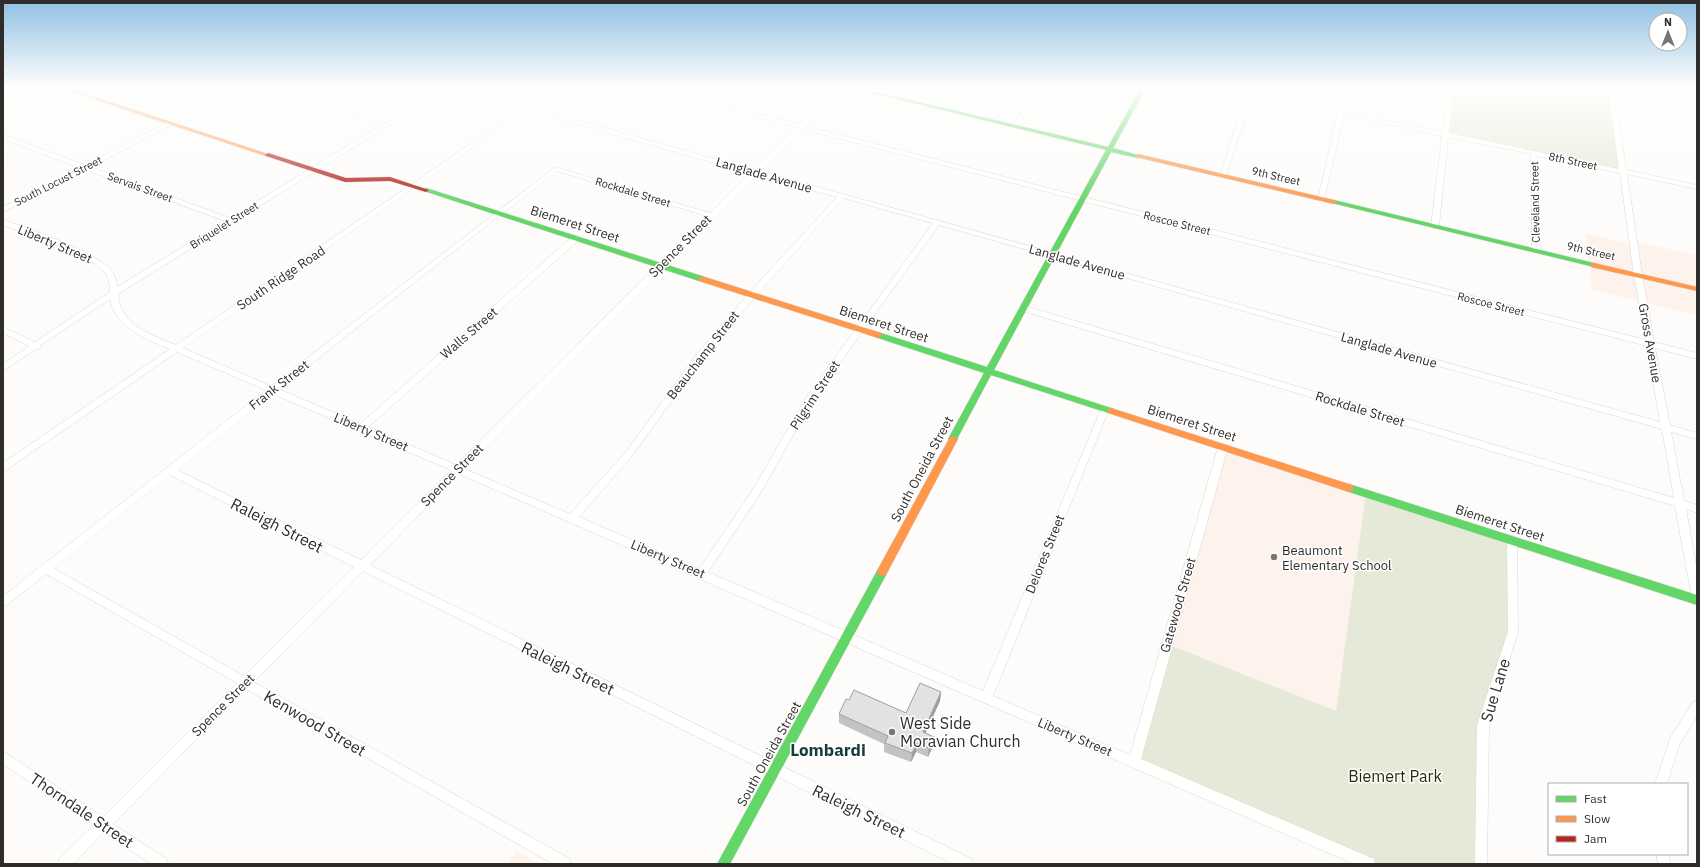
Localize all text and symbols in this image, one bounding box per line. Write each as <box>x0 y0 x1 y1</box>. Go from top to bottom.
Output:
north arrow <box>1648 12 1688 52</box>
text: N <box>1664 15 1672 29</box>
street label: 8th Street <box>1547 149 1599 173</box>
street label: South Locust Street <box>12 153 104 209</box>
street label: Langlade Avenue <box>714 153 814 197</box>
street label: Cleveland Street <box>1527 161 1543 243</box>
street label: 9th Street <box>1250 164 1302 188</box>
street label: Servais Street <box>105 169 175 205</box>
street label: Rockdale Street <box>594 174 673 210</box>
street label: Briquelet Street <box>187 198 261 252</box>
street label: Biemeret Street <box>528 202 622 246</box>
street label: Roscoe Street <box>1142 208 1212 238</box>
street label: Spence Street <box>645 211 715 281</box>
street label: Liberty Street <box>15 221 95 267</box>
street label: 9th Street <box>1565 239 1617 263</box>
street label: Langlade Avenue <box>1027 240 1127 284</box>
street label: South Ridge Road <box>233 242 329 314</box>
street label: Roscoe Street <box>1456 289 1526 319</box>
street label: Biemeret Street <box>837 302 931 346</box>
street label: Gross Avenue <box>1635 302 1665 384</box>
street label: Walls Street <box>437 303 501 363</box>
street label: Beauchamp Street <box>663 307 743 403</box>
street label: Langlade Avenue <box>1339 328 1439 372</box>
street label: Frank Street <box>246 356 312 414</box>
street label: Pilgrim Street <box>786 357 844 433</box>
street label: Rockdale Street <box>1313 387 1407 431</box>
street label: Biemeret Street <box>1145 401 1239 445</box>
street label: Liberty Street <box>331 409 411 455</box>
street label: South Oneida Street <box>887 413 957 525</box>
street label: Spence Street <box>417 440 487 510</box>
street label: Raleigh Street <box>227 493 327 557</box>
street label: Biemeret Street <box>1453 501 1547 545</box>
street label: Delores Street <box>1021 512 1069 596</box>
street label: Liberty Street <box>628 536 708 582</box>
place label: Beaumont Elementary School <box>1282 542 1392 574</box>
marker: Beaumont Elementary School <box>1269 552 1279 562</box>
street label: Gatewood Street <box>1156 555 1200 655</box>
street label: Raleigh Street <box>518 637 618 699</box>
street label: Sue Lane <box>1476 656 1514 724</box>
street label: Spence Street <box>188 670 258 740</box>
street label: Kenwood Street <box>260 686 370 760</box>
street label: South Oneida Street <box>733 699 805 809</box>
place label: West Side Moravian Church <box>900 713 1021 751</box>
street label: Liberty Street <box>1035 714 1115 760</box>
marker: West Side Moravian Church <box>887 727 897 737</box>
district label: Lombardi <box>790 739 866 761</box>
park label: Biemert Park <box>1348 766 1442 786</box>
street label: Thorndale Street <box>26 768 138 852</box>
street label: Raleigh Street <box>809 780 909 842</box>
legend <box>1548 783 1688 855</box>
text: Fast <box>1584 791 1607 806</box>
text: Slow <box>1584 811 1610 826</box>
text: Jam <box>1584 831 1607 846</box>

